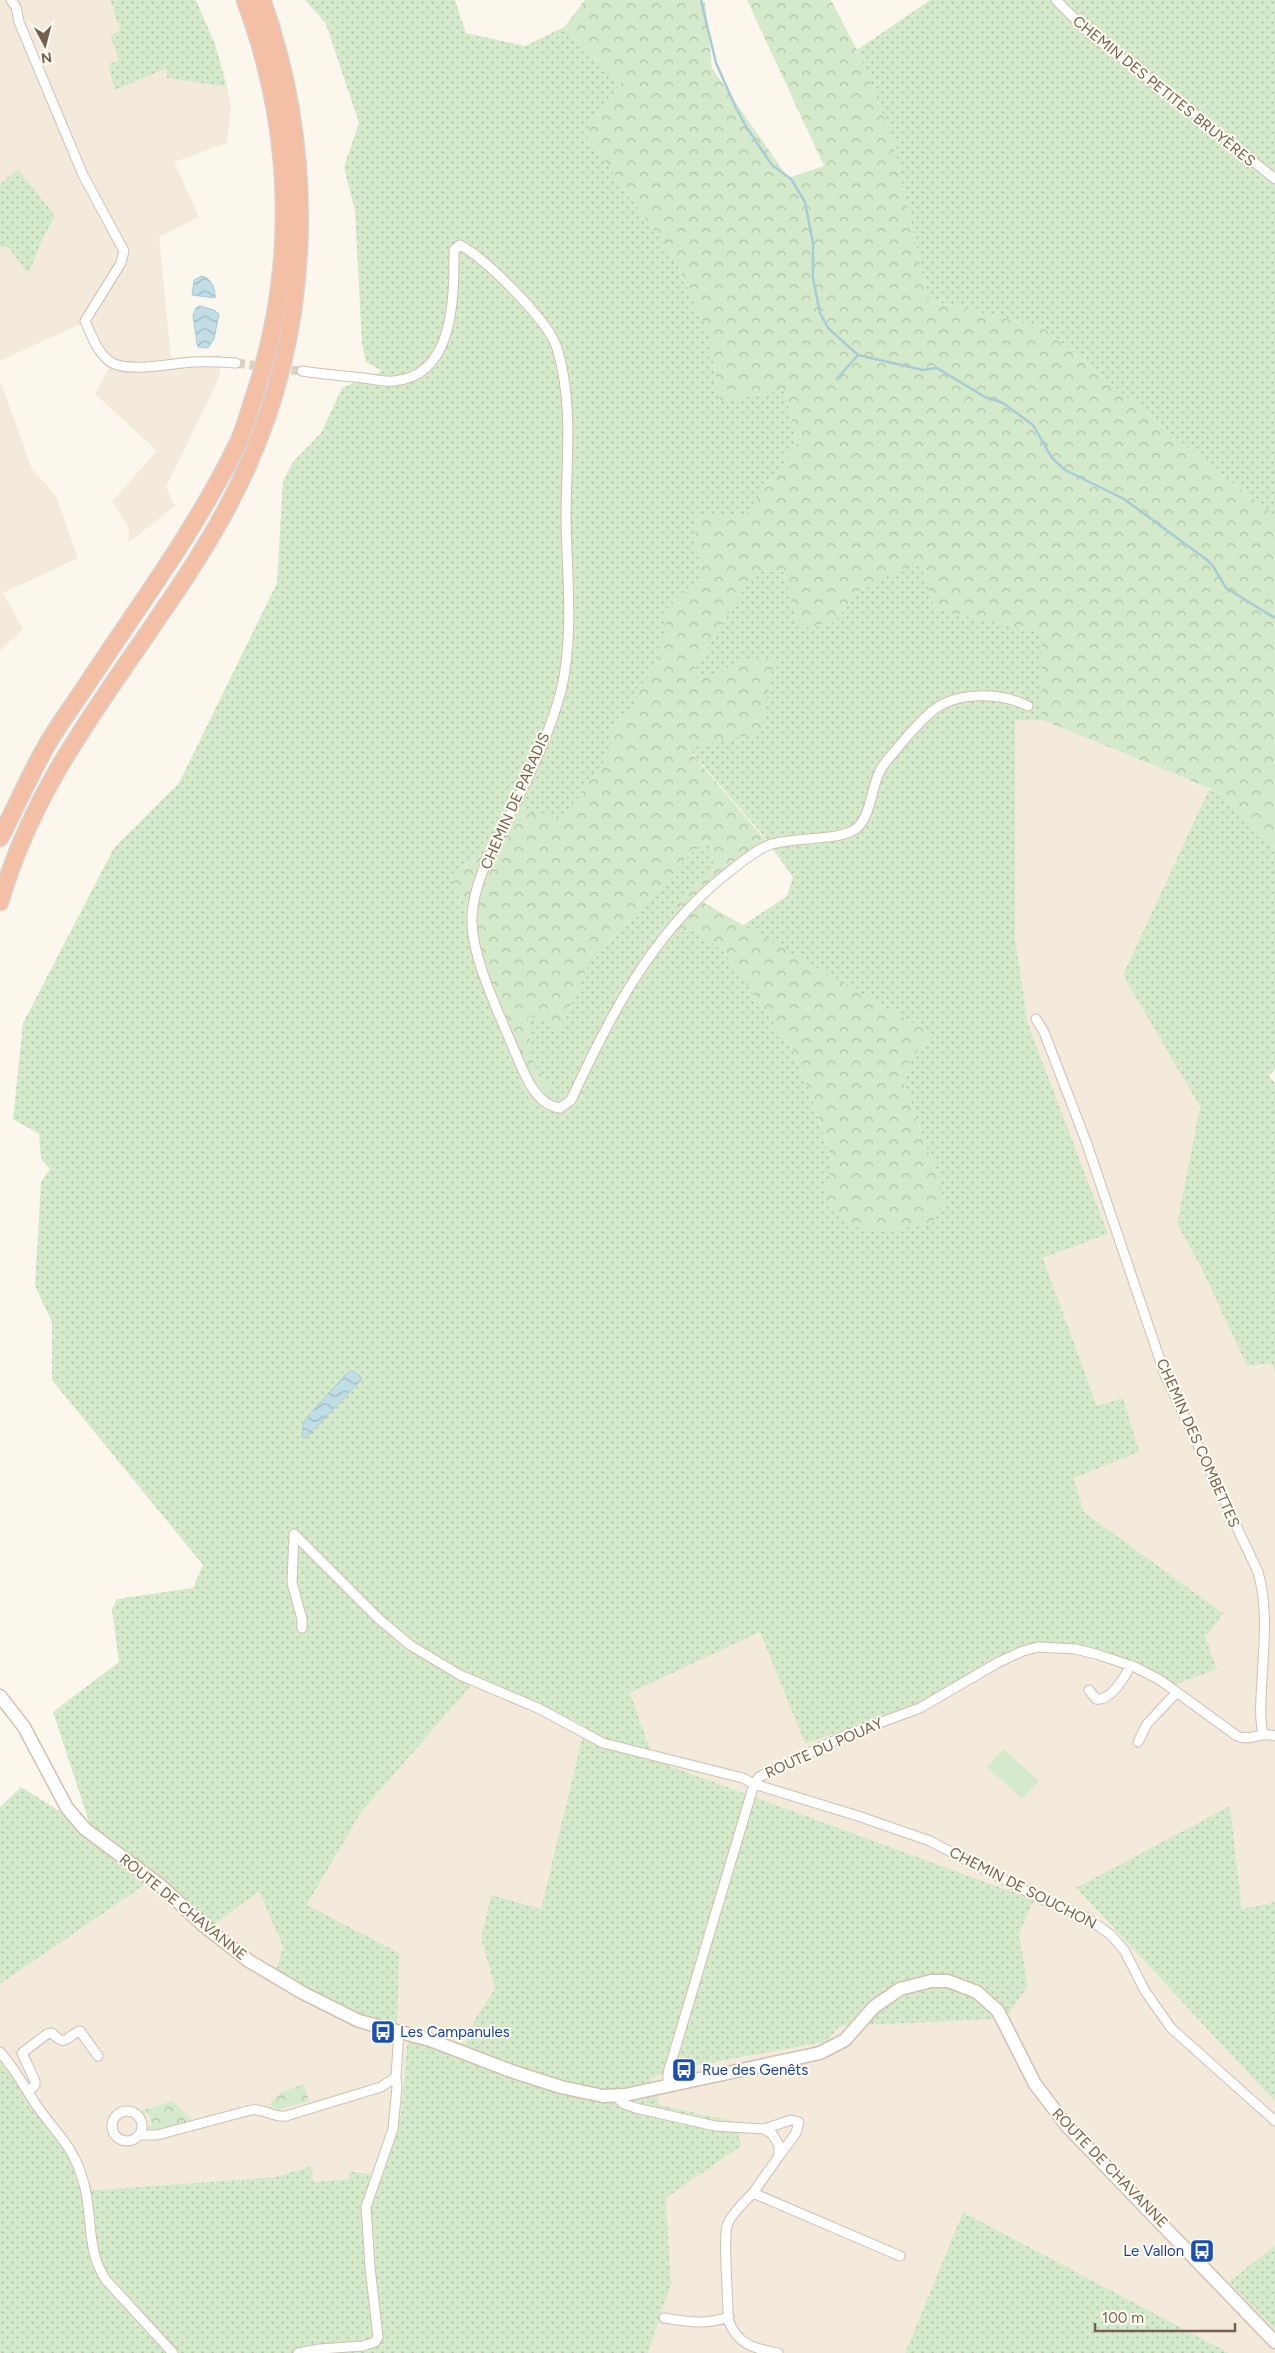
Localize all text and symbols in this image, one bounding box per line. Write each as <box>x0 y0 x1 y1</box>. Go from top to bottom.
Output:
street label: CHEMIN DES PETITES BRUYÈRES <box>1069 12 1259 170</box>
north arrow <box>20 20 70 70</box>
text: N <box>40 48 53 67</box>
street label: CHEMIN DE PARADIS <box>477 730 553 872</box>
street label: CHEMIN DES COMBETTES <box>1153 1356 1243 1530</box>
street label: ROUTE DU POUAY <box>762 1714 886 1782</box>
street label: CHEMIN DE SOUCHON <box>946 1843 1100 1933</box>
street label: ROUTE DE CHAVANNE <box>116 1850 250 1964</box>
bus stop icon: Les Campanules <box>370 2019 396 2045</box>
place label: Les Campanules <box>400 2023 510 2041</box>
bus stop icon: Rue des Genêts <box>671 2057 697 2083</box>
place label: Rue des Genêts <box>702 2061 808 2079</box>
street label: ROUTE DE CHAVANNE <box>1048 2105 1172 2231</box>
bus stop icon: Le Vallon <box>1189 2238 1215 2264</box>
place label: Le Vallon <box>1123 2242 1184 2260</box>
scale bar <box>1095 2300 1235 2332</box>
text: 100 m <box>1102 2309 1144 2327</box>

